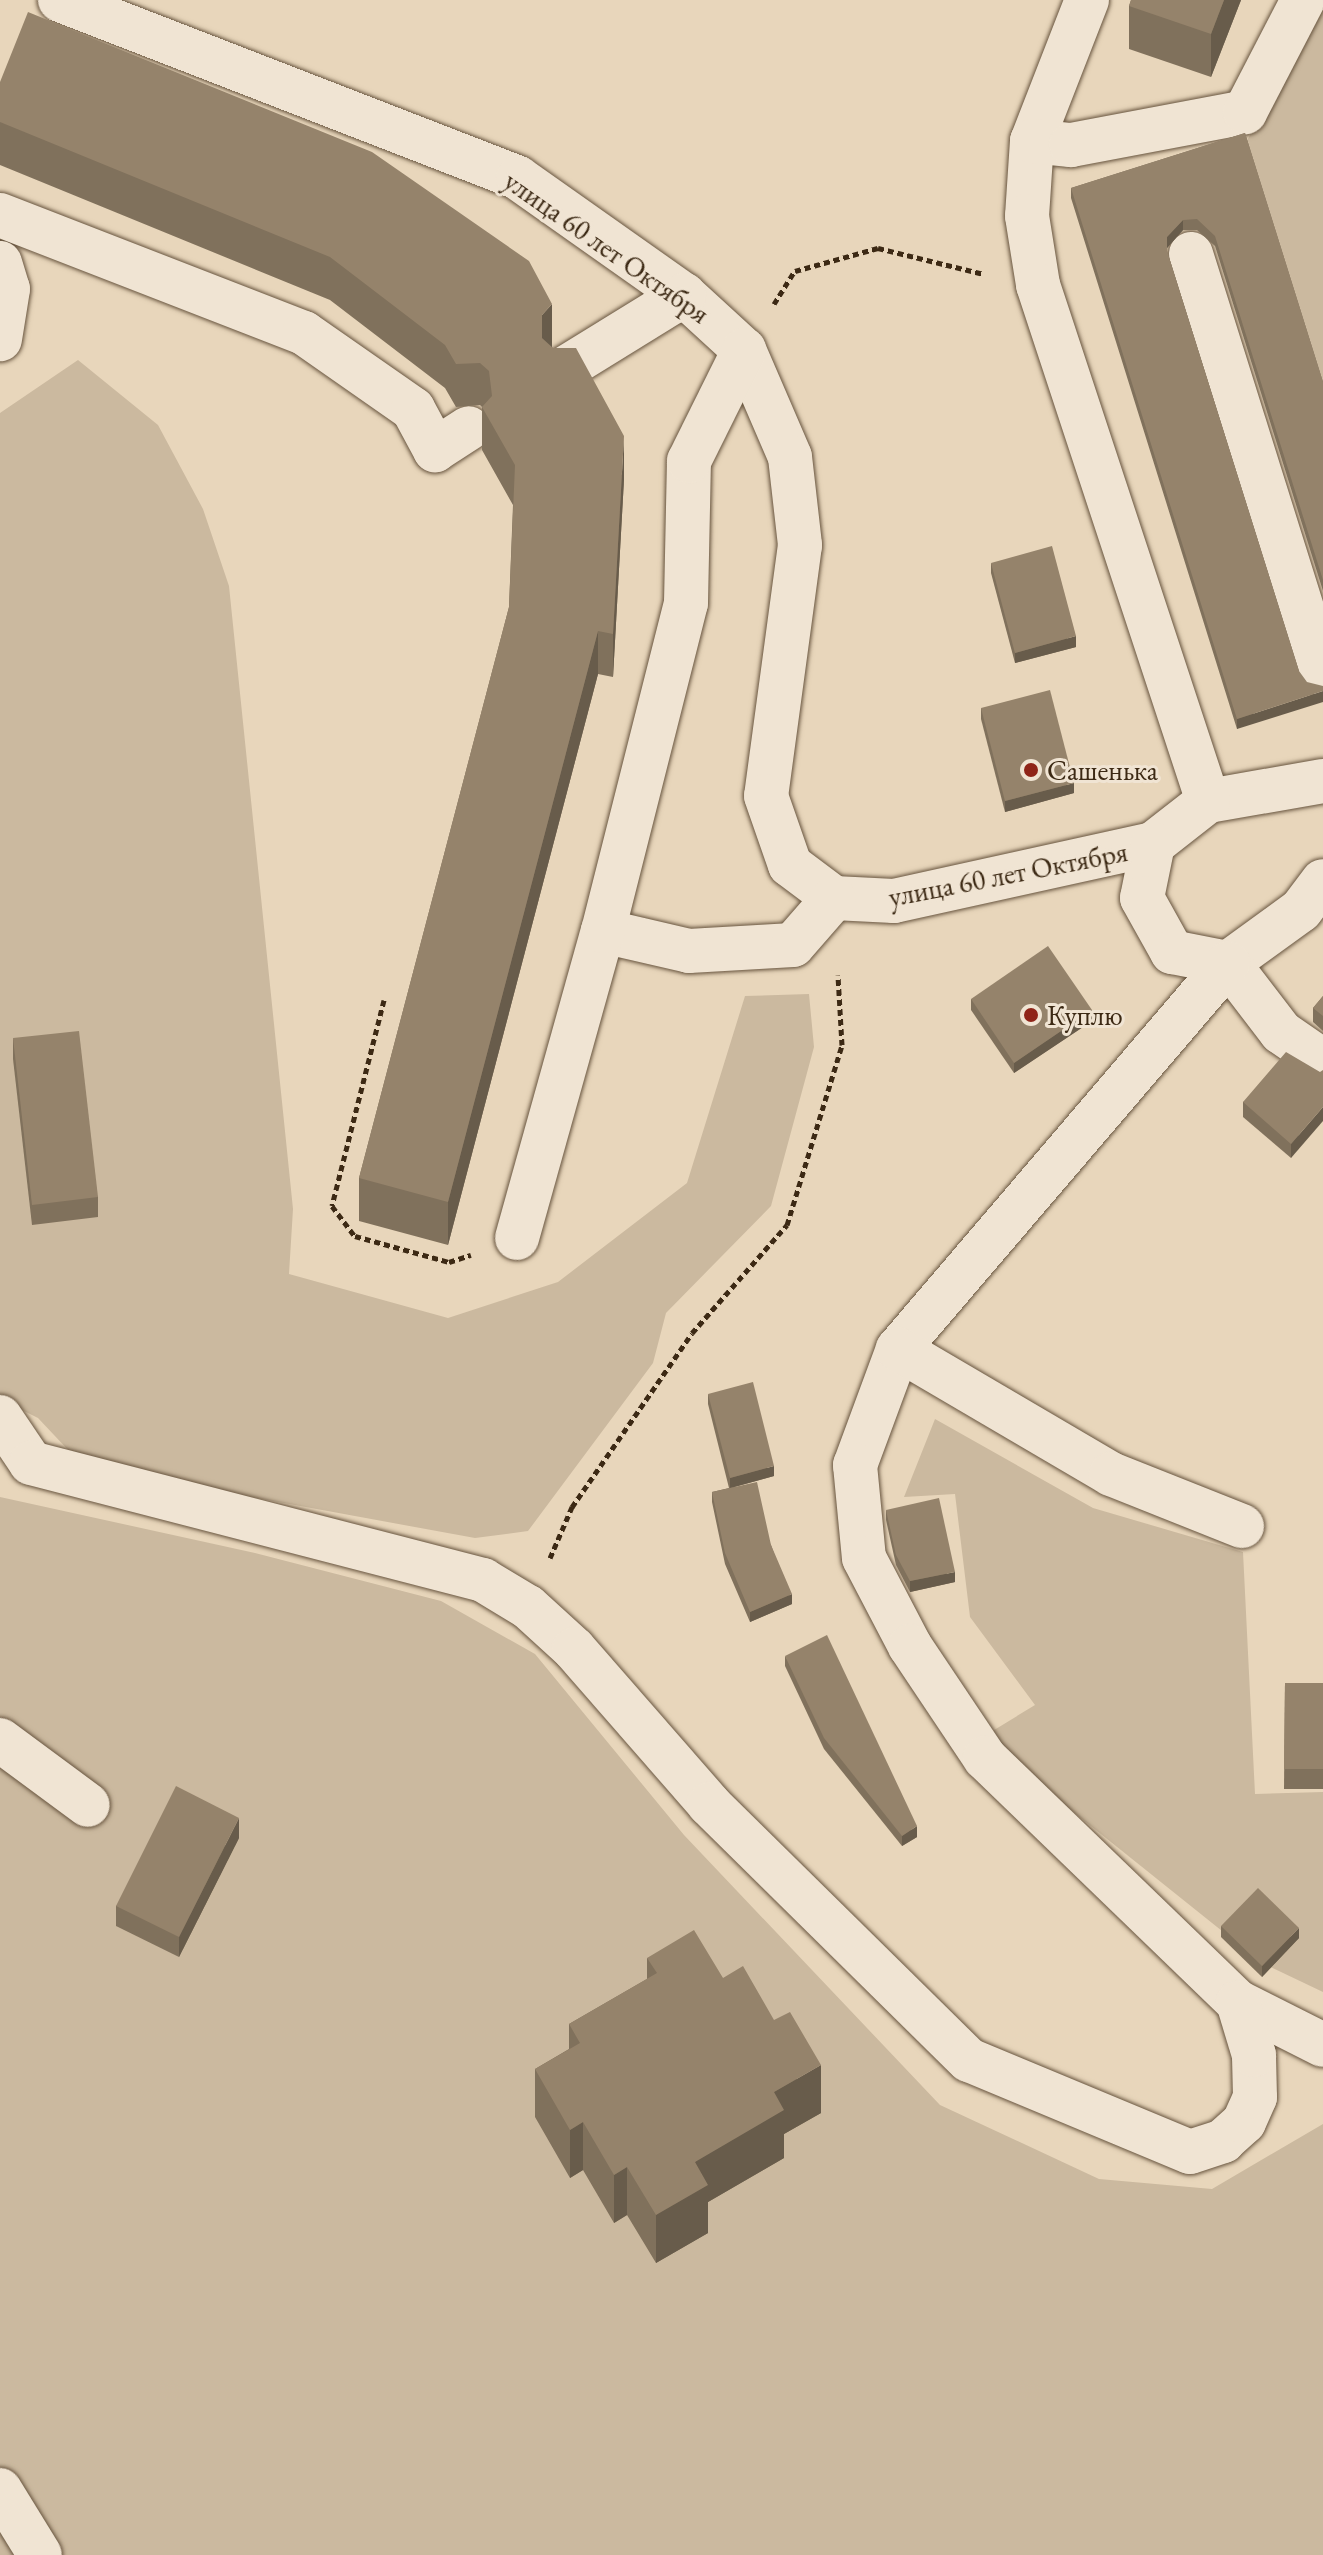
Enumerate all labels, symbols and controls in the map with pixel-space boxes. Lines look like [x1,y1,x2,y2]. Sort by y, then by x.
street label: улица 60 лет Октября [498,164,716,330]
place label: Сашенька [1047,753,1158,787]
marker: Сашенька [1022,761,1040,779]
street label: улица 60 лет Октября [886,834,1130,914]
place label: Куплю [1047,998,1123,1032]
marker: Куплю [1022,1006,1040,1024]

